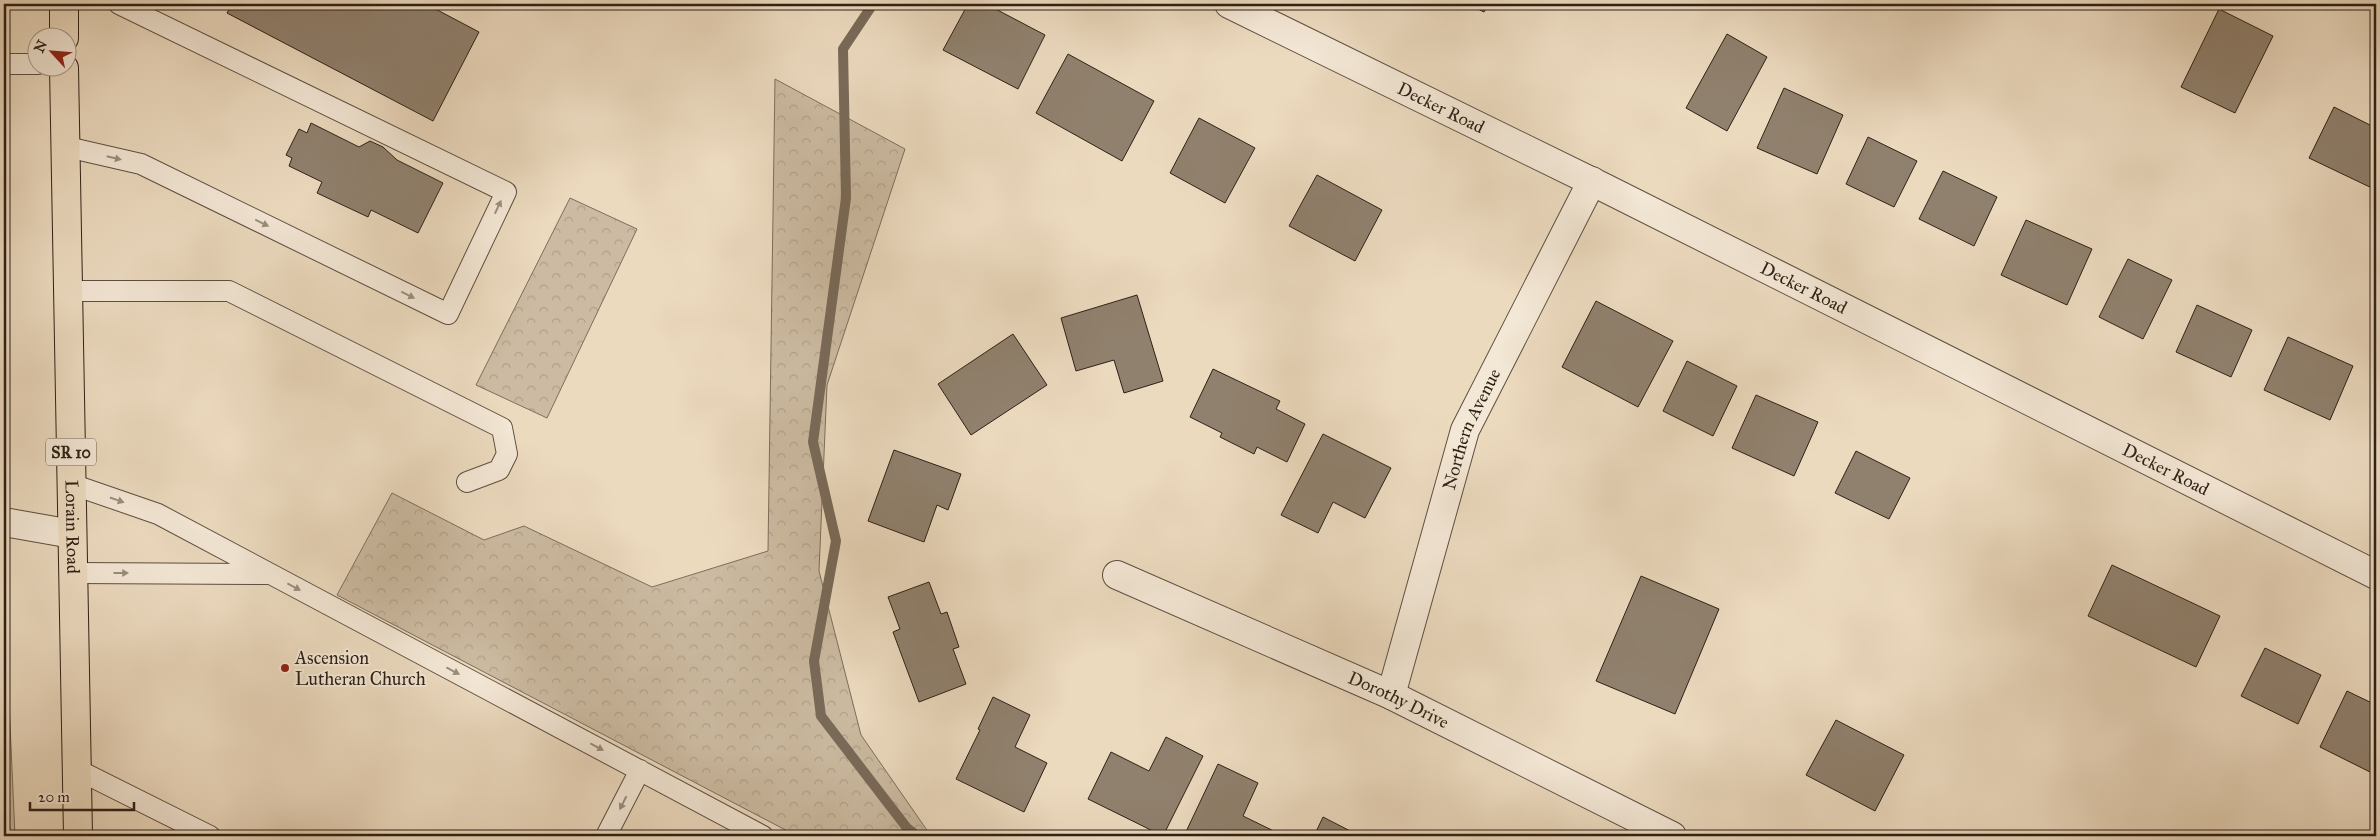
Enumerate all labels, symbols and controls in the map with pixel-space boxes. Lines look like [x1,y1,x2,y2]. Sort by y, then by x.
north arrow [28,28,78,78]
text: N [31,37,51,56]
street label: Decker Road [1394,77,1488,138]
one-way arrow [107,154,122,162]
one-way arrow [494,200,503,215]
one-way arrow [255,220,269,228]
street label: Decker Road [1757,257,1851,319]
one-way arrow [401,291,415,299]
street label: Northern Avenue [1438,365,1505,492]
road number: SR 10 [46,438,96,466]
street label: Decker Road [2119,439,2213,500]
street label: Lorain Road [61,480,84,574]
one-way arrow [110,496,125,504]
one-way arrow [114,569,130,577]
one-way arrow [287,583,301,591]
place label: Ascension Lutheran Church [294,647,426,690]
marker: Ascension Lutheran Church [279,662,291,674]
one-way arrow [446,667,460,675]
street label: Dorothy Drive [1345,667,1453,733]
one-way arrow [590,743,603,752]
scale bar [30,780,134,812]
text: 20 m [38,788,70,806]
one-way arrow [619,796,627,810]

